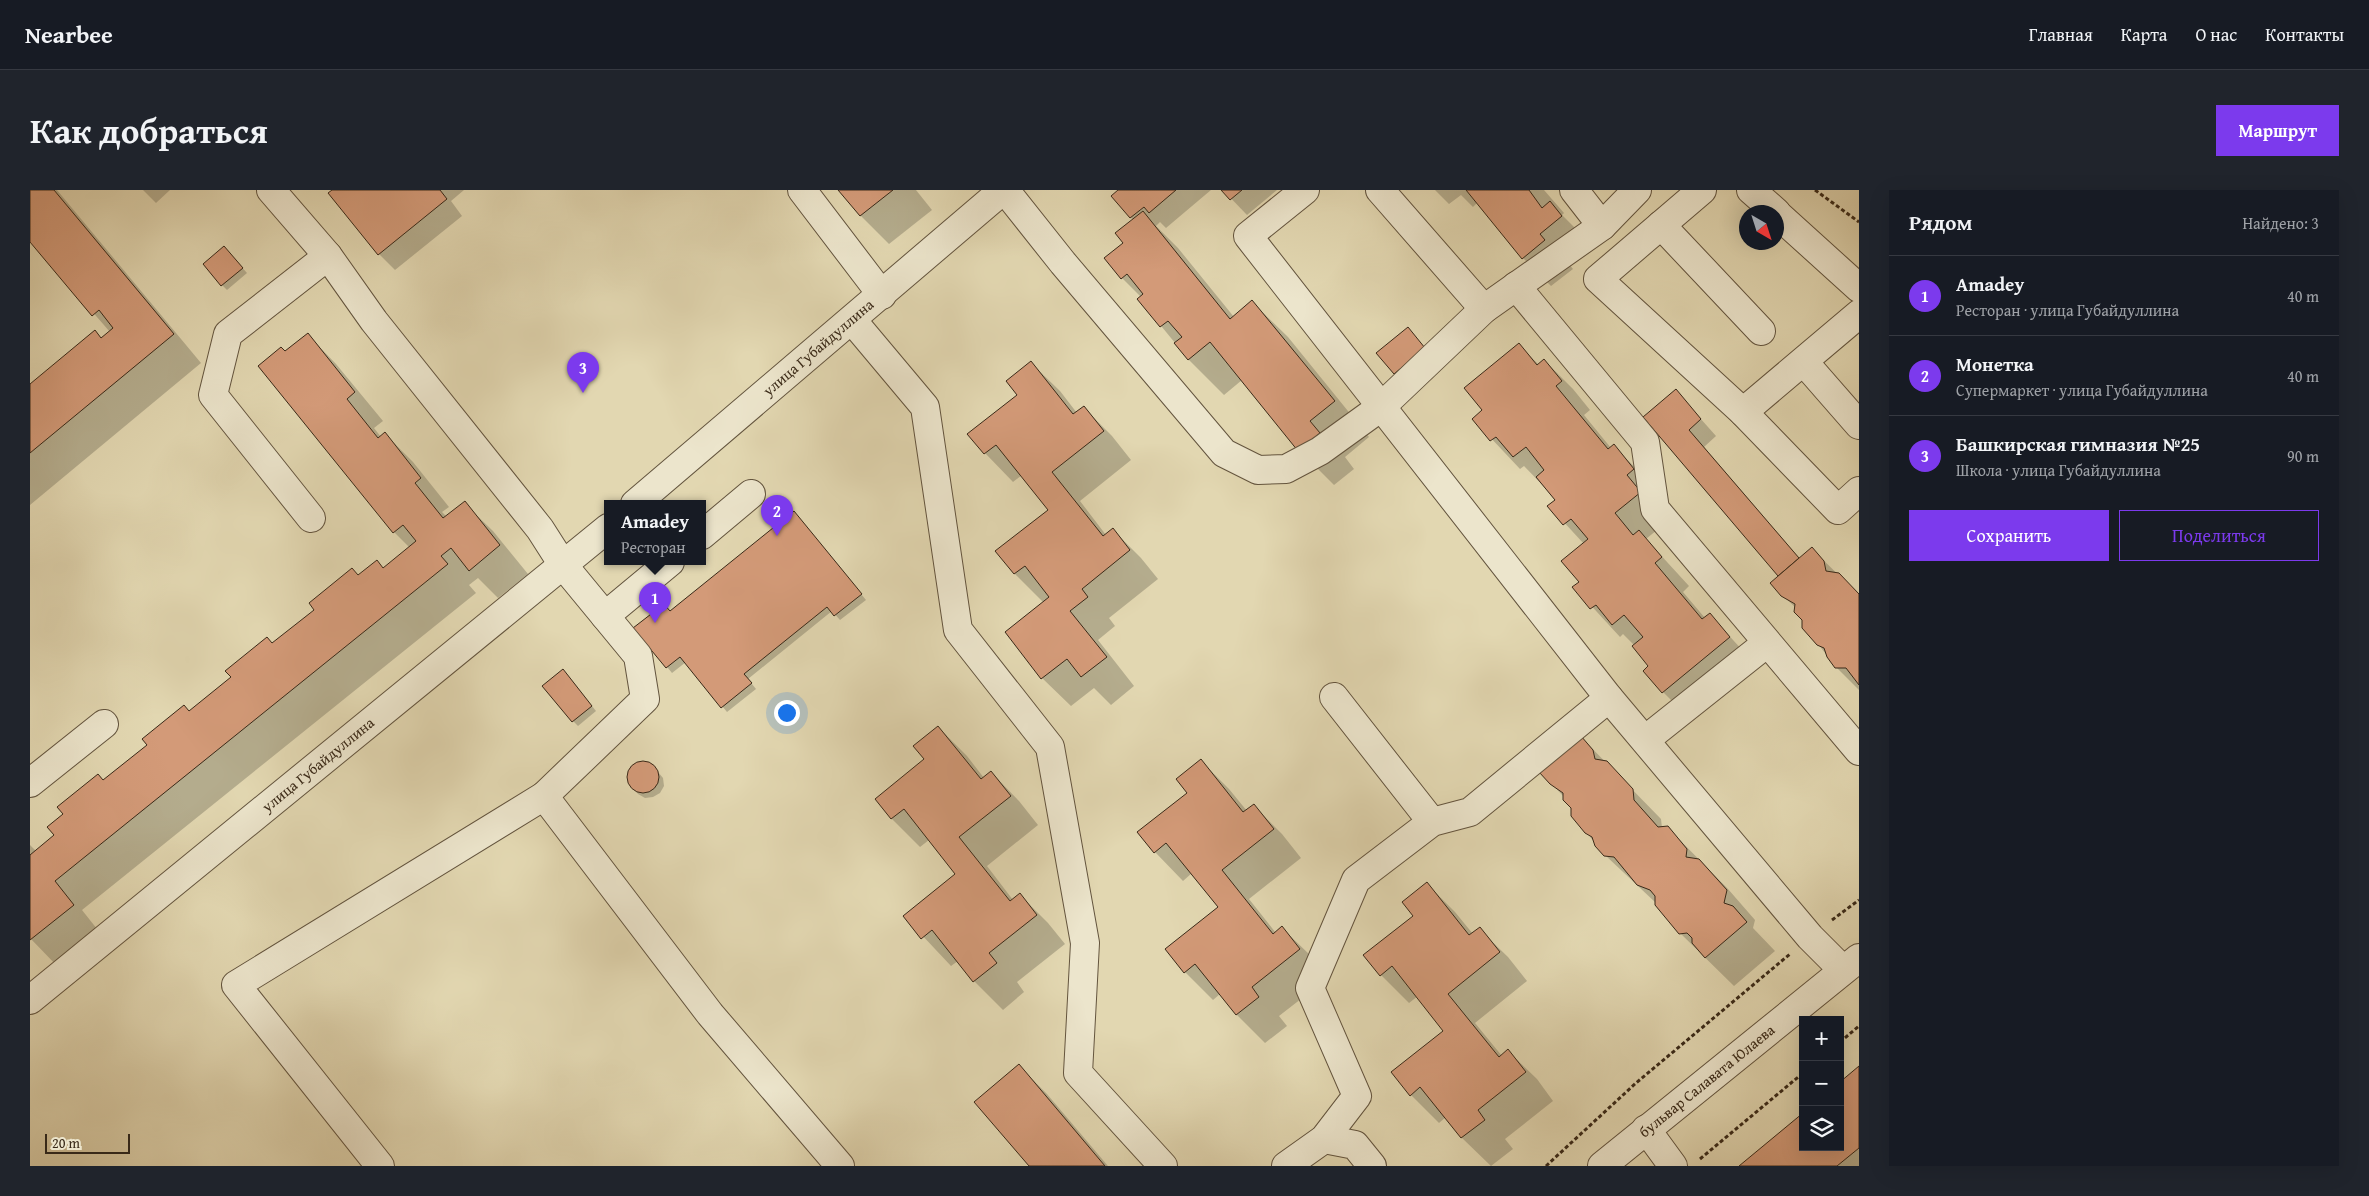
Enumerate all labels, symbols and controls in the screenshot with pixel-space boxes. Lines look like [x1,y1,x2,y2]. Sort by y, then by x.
text: Nearbee [25,17,113,52]
text: Главная [2029,21,2093,48]
text: Карта [2121,21,2167,48]
text: О нас [2195,21,2237,48]
text: Контакты [2265,21,2344,48]
text: Как добраться [30,105,268,156]
button: Маршрут [2216,105,2339,156]
north arrow [1739,205,1784,250]
text: Рядом [1909,207,1972,238]
text: Найдено: 3 [2242,211,2319,235]
text: Amadey [1956,270,2024,298]
text: 1 [1921,284,1929,308]
text: 40 m [2287,284,2319,308]
street label: улица Губайдуллина [757,293,879,401]
text: Ресторан · улица Губайдуллина [1956,298,2179,322]
text: Монетка [1956,350,2034,378]
pin: 3 [567,352,599,393]
text: 2 [1921,364,1929,388]
text: 40 m [2287,364,2319,388]
text: Супермаркет · улица Губайдуллина [1956,378,2208,402]
text: Башкирская гимназия №25 [1956,430,2200,458]
text: 3 [1921,444,1929,468]
text: 90 m [2287,444,2319,468]
text: Школа · улица Губайдуллина [1956,458,2161,482]
pin: 2 [761,495,793,536]
popup [604,500,706,565]
text: Amadey [621,507,689,535]
button: Сохранить [1909,510,2109,561]
button: Поделиться [2119,510,2319,561]
text: Ресторан [621,535,686,559]
pin: 1 [639,582,671,623]
your location [774,700,800,726]
street label: улица Губайдуллина [256,711,379,817]
map controls [1799,1016,1844,1151]
button: + [1799,1016,1844,1061]
street label: бульвар Салавата Юлаева [1634,1019,1780,1142]
button: − [1799,1061,1844,1106]
button: layers [1799,1106,1844,1151]
scale bar [45,1131,130,1154]
text: 20 m [52,1133,80,1153]

